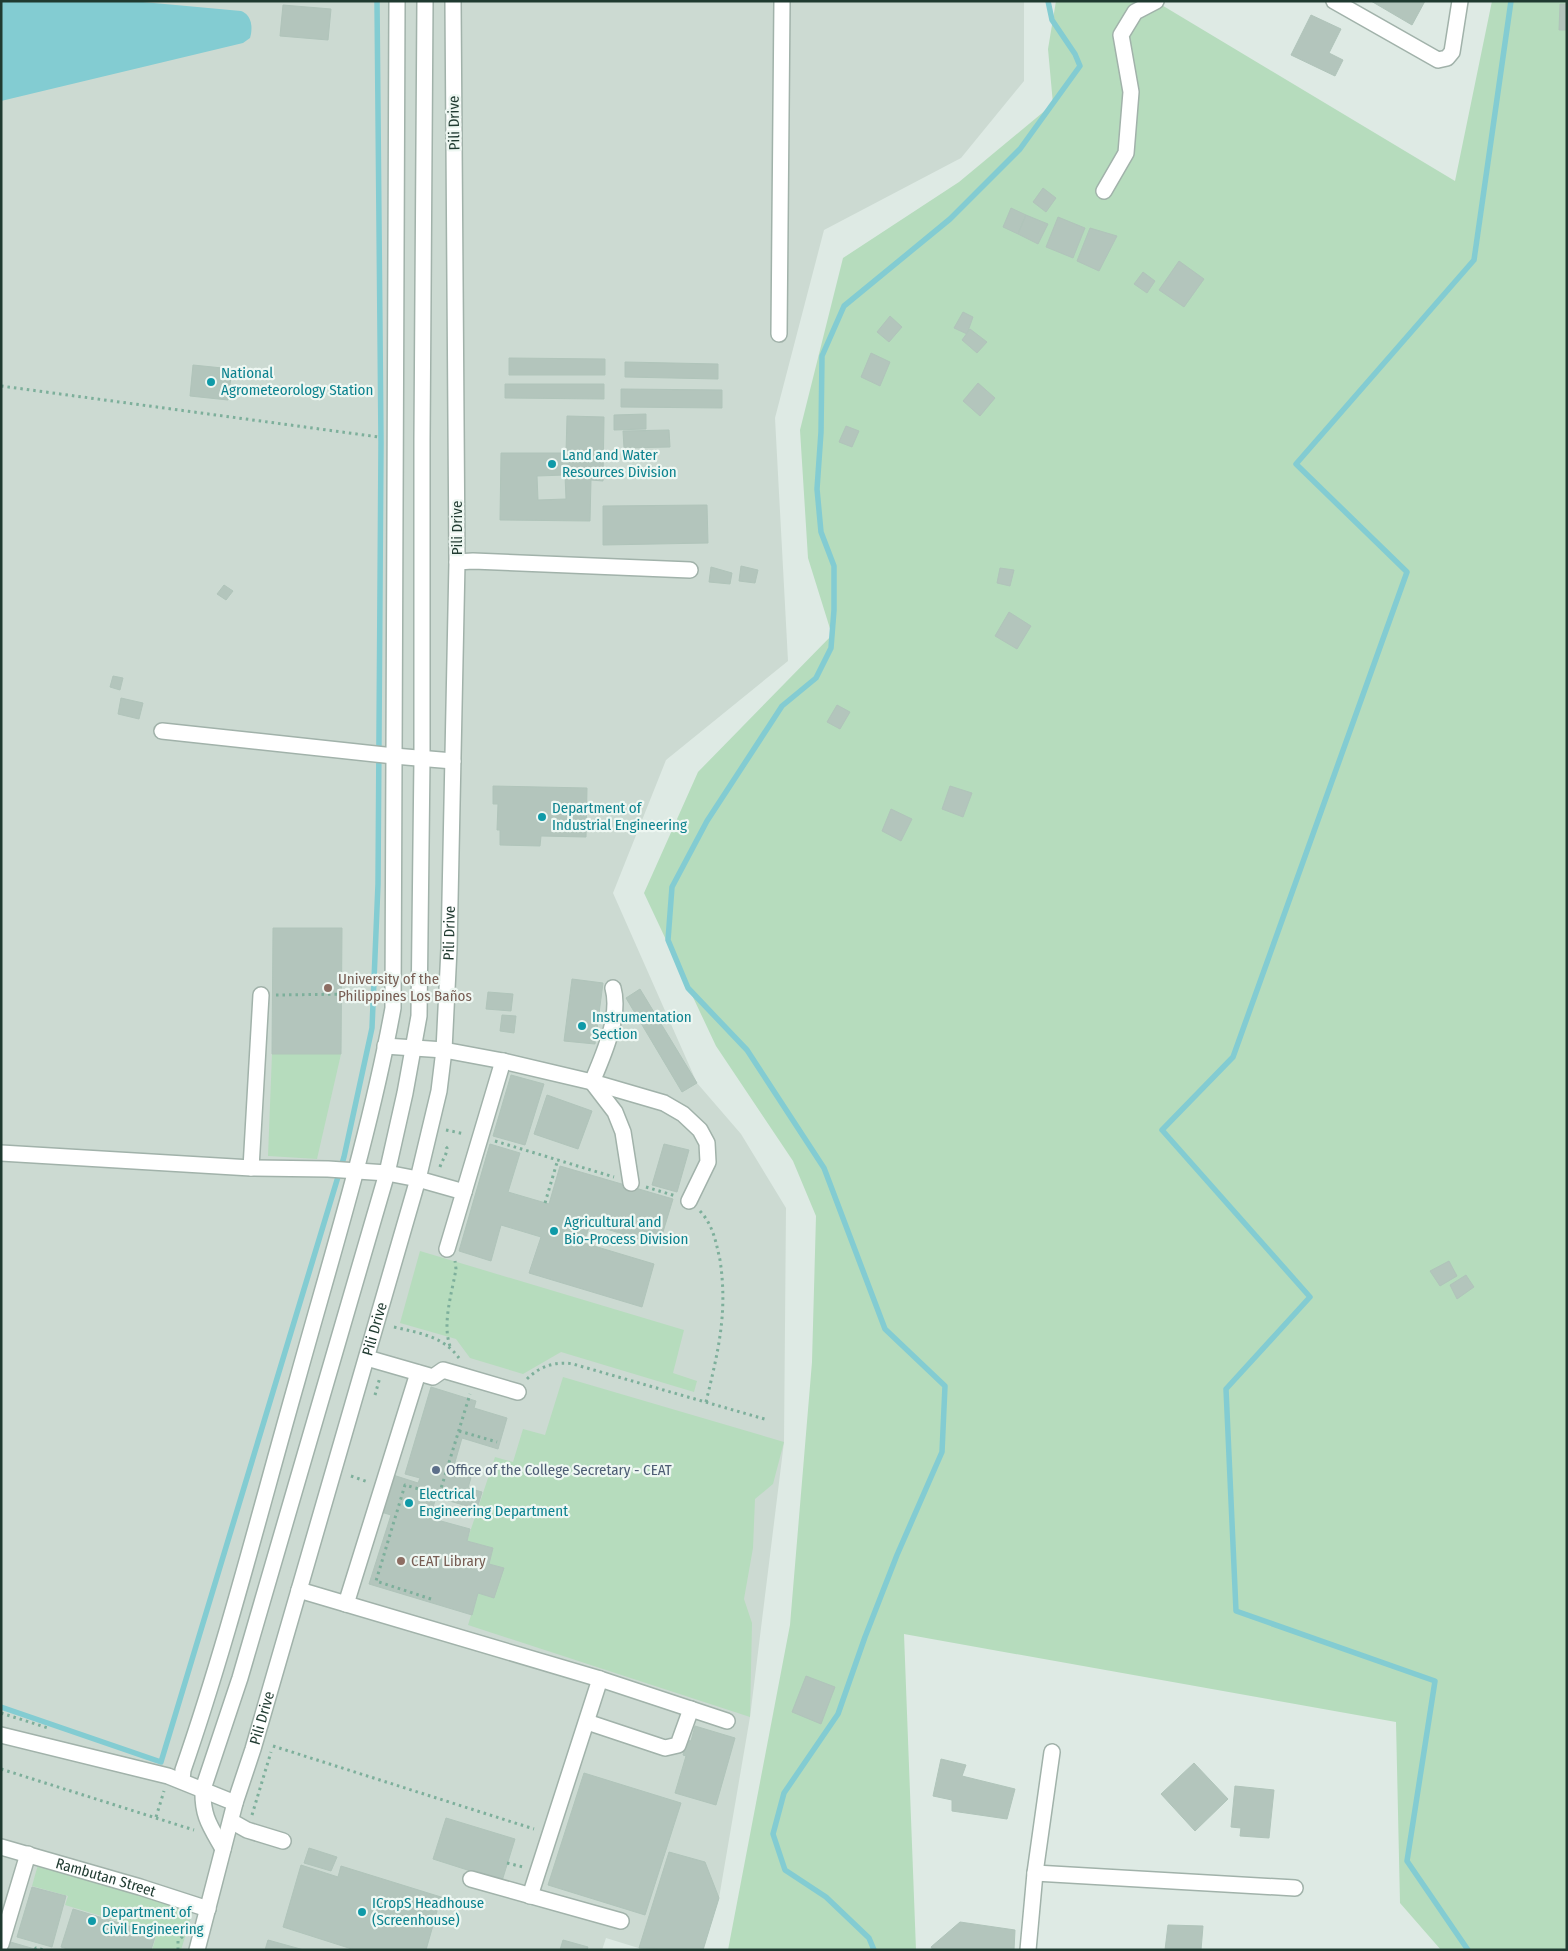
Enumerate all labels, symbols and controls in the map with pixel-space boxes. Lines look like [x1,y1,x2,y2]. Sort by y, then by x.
street label: Pili Drive [445,96,463,150]
place label: National Agrometeorology Station [221,364,373,399]
marker: National Agrometeorology Station [205,376,217,388]
place label: Land and Water Resources Division [562,446,677,481]
marker: Land and Water Resources Division [546,458,558,470]
street label: Pili Drive [448,501,466,555]
place label: Department of Industrial Engineering [552,799,687,834]
marker: Department of Industrial Engineering [536,811,548,823]
street label: Pili Drive [439,906,459,961]
place label: University of the Philippines Los Baños [338,970,472,1005]
marker: University of the Philippines Los Baños [322,982,334,994]
place label: Instrumentation Section [592,1008,692,1043]
marker: Instrumentation Section [576,1020,588,1032]
place label: Agricultural and Bio-Process Division [564,1213,688,1248]
marker: Agricultural and Bio-Process Division [548,1225,560,1237]
street label: Pili Drive [358,1300,391,1358]
place label: Office of the College Secretary - CEAT [446,1461,672,1479]
marker: Office of the College Secretary - CEAT [430,1464,442,1476]
place label: Electrical Engineering Department [419,1485,568,1520]
marker: Electrical Engineering Department [403,1497,415,1509]
place label: CEAT Library [411,1552,486,1570]
marker: CEAT Library [395,1555,407,1567]
street label: Pili Drive [246,1689,278,1747]
street label: Rambutan Street [54,1854,158,1901]
place label: ICropS Headhouse (Screenhouse) [372,1894,484,1929]
place label: Department of Civil Engineering [102,1903,204,1938]
marker: ICropS Headhouse (Screenhouse) [356,1906,368,1918]
marker: Department of Civil Engineering [86,1915,98,1927]

